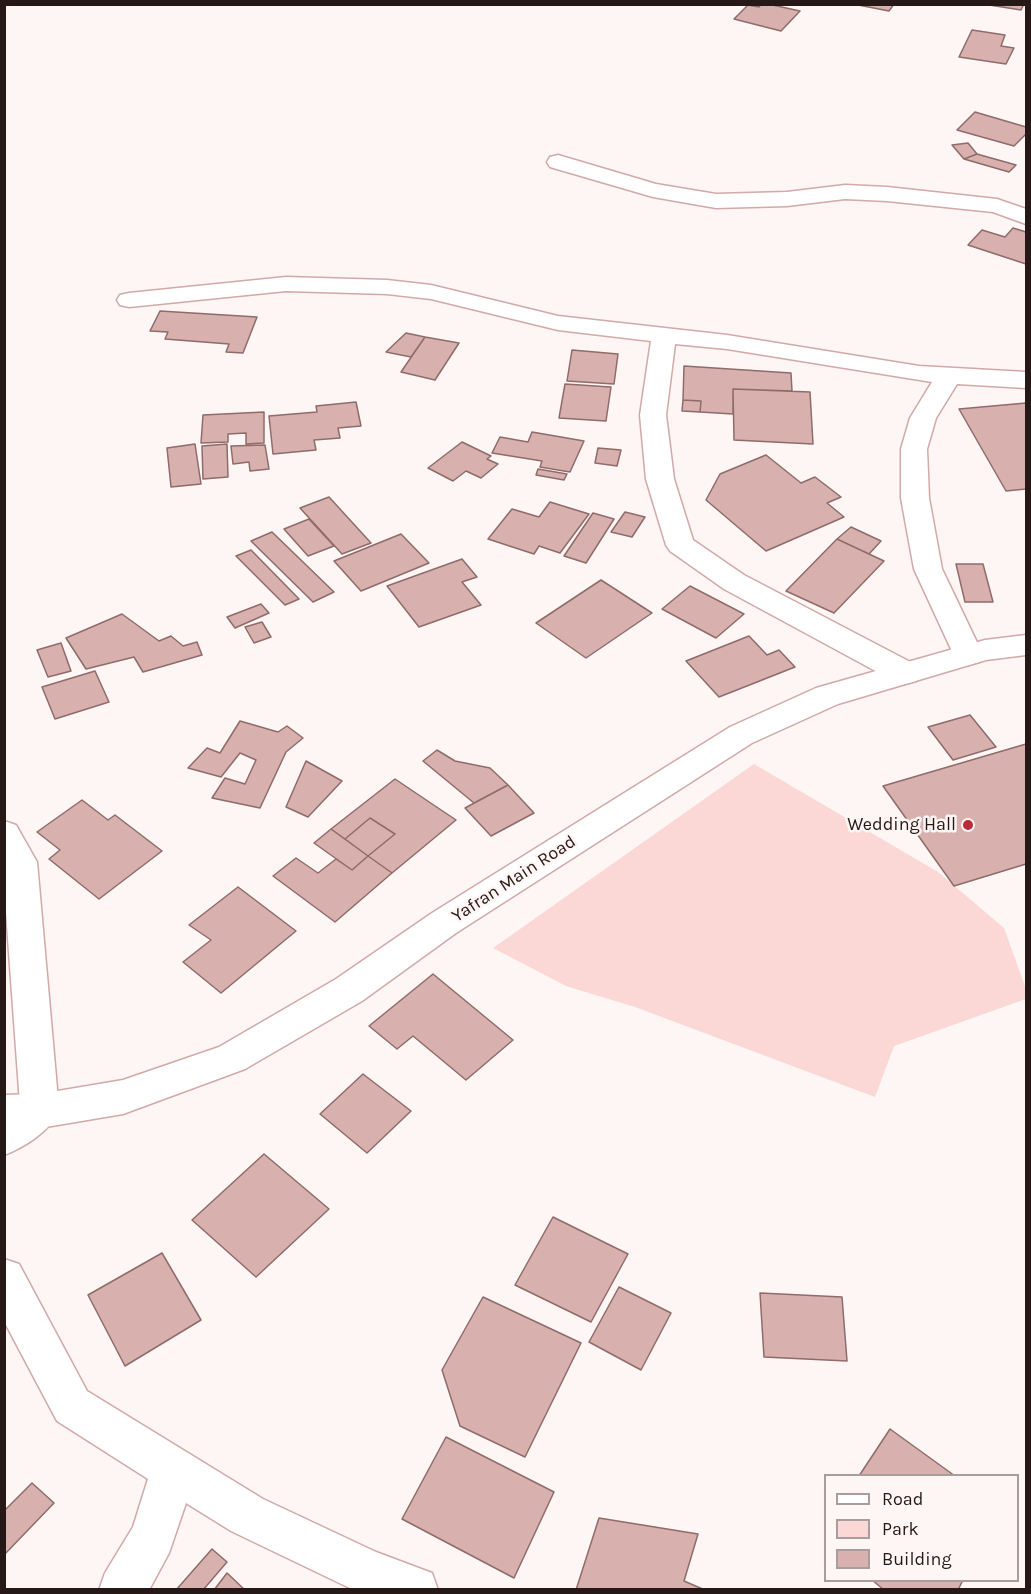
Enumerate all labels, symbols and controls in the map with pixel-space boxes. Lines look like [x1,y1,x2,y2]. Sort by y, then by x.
place label: Wedding Hall [847,814,956,836]
marker: Wedding Hall [961,818,975,832]
street label: Yafran Main Road [448,831,580,927]
legend [824,1474,1019,1582]
text: Road [882,1488,923,1510]
text: Park [882,1518,919,1540]
text: Building [882,1548,952,1570]

